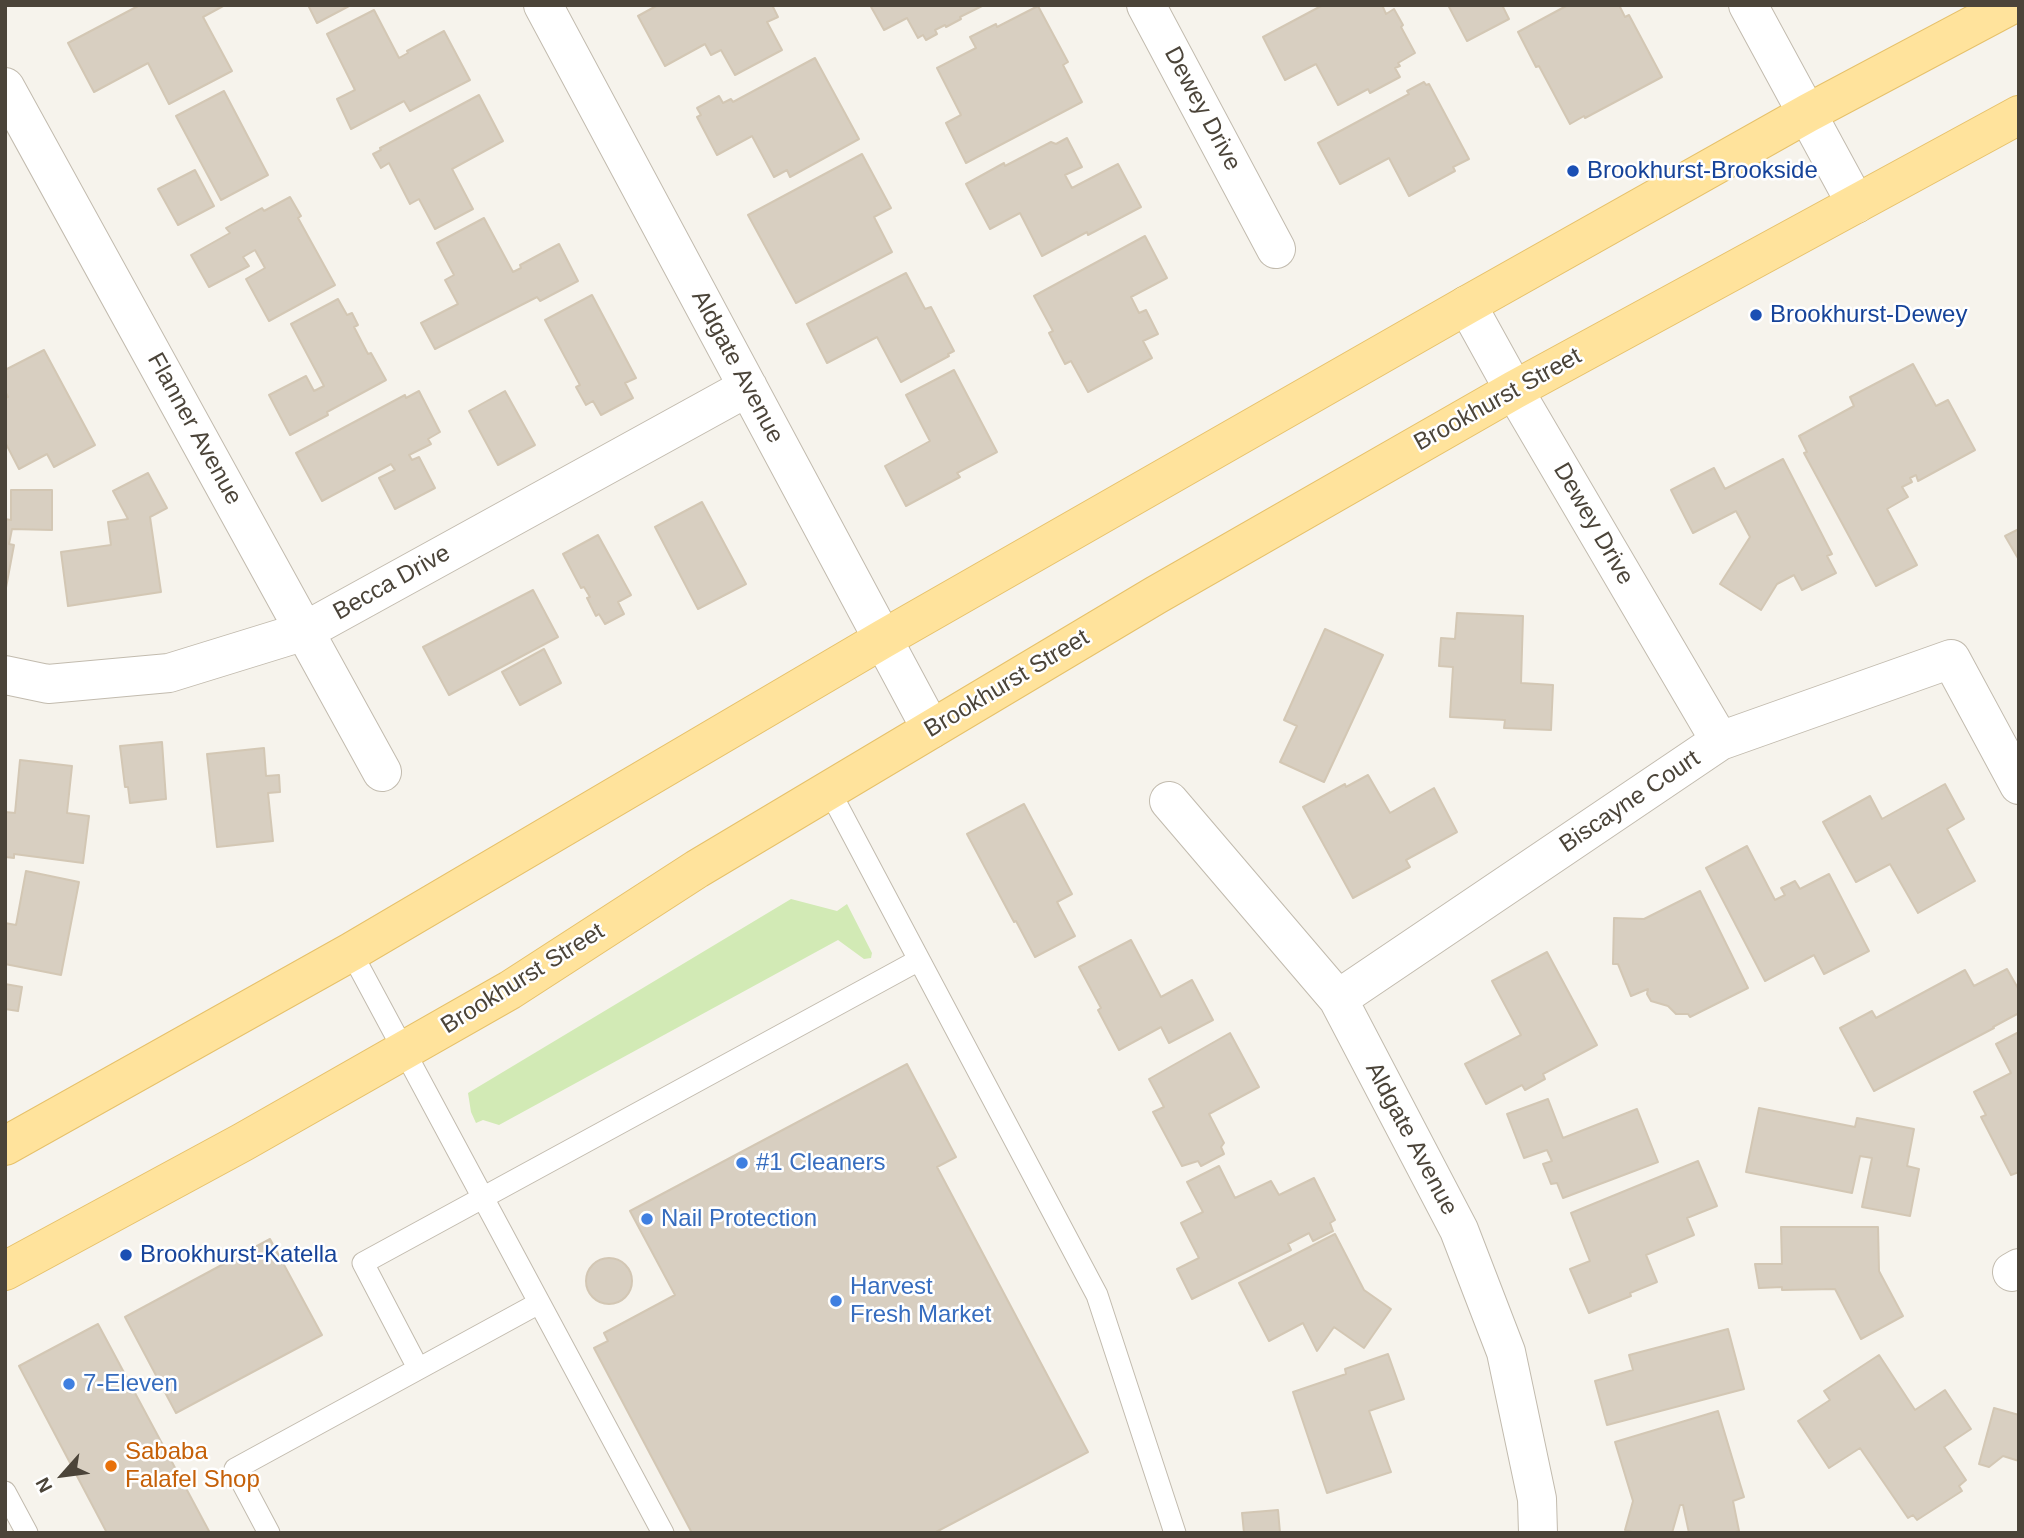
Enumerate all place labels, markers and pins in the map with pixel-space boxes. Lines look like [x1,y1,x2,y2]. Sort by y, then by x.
place label: Brookhurst-Brookside [1587,157,1818,185]
marker: Brookhurst-Brookside [1565,163,1581,179]
place label: Brookhurst-Dewey [1770,301,1967,329]
marker: Brookhurst-Dewey [1748,307,1764,323]
place label: #1 Cleaners [756,1149,885,1177]
marker: #1 Cleaners [734,1155,750,1171]
place label: Nail Protection [661,1205,817,1233]
marker: Nail Protection [639,1211,655,1227]
place label: Brookhurst-Katella [140,1241,337,1269]
marker: Brookhurst-Katella [118,1247,134,1263]
place label: Harvest Fresh Market [850,1273,991,1329]
marker: Harvest Fresh Market [828,1293,844,1309]
place label: 7-Eleven [83,1370,178,1398]
marker: 7-Eleven [61,1376,77,1392]
place label: Sababa Falafel Shop [125,1438,260,1494]
marker: Sababa Falafel Shop [103,1458,119,1474]

